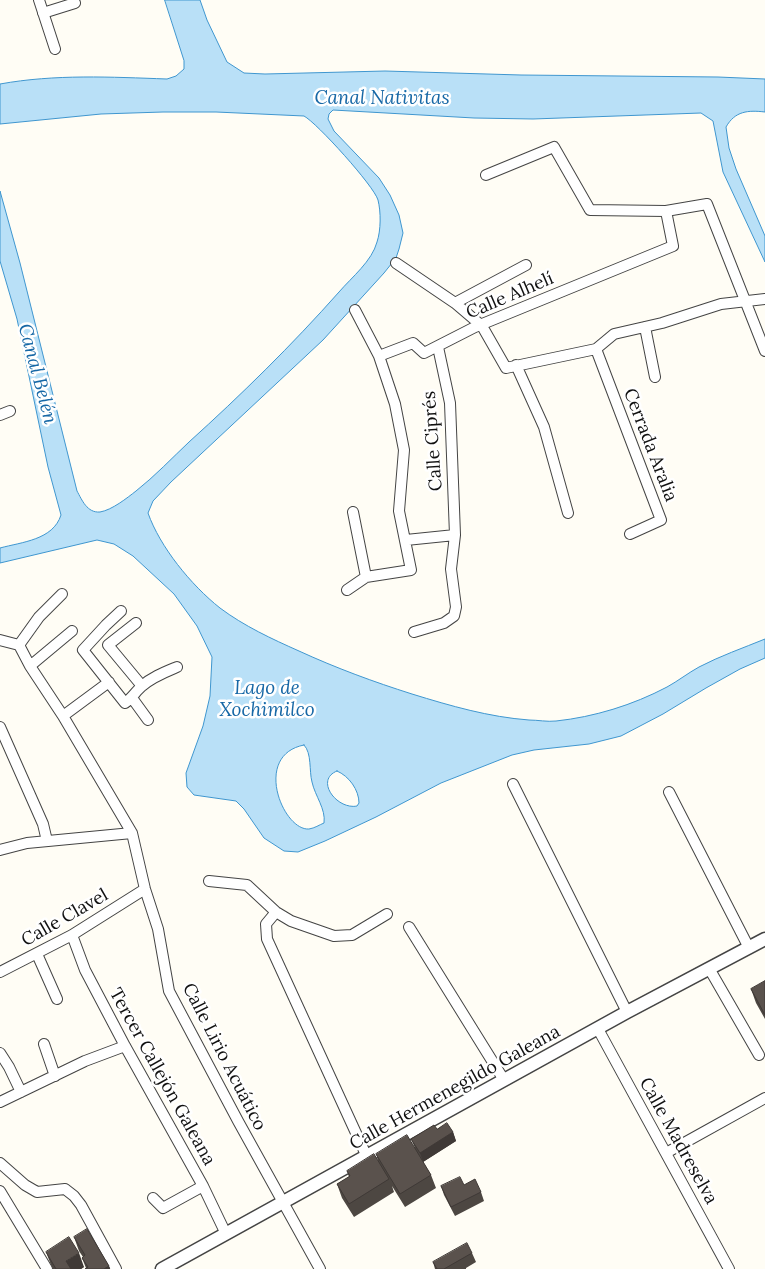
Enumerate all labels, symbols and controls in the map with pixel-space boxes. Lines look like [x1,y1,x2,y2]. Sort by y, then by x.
water label: Canal Nativitas [314,88,450,110]
street label: Calle Alhelí [463,268,557,324]
water label: Canal Belén [13,321,61,427]
street label: Cerrada Aralia [619,385,681,505]
street label: Calle Ciprés [419,390,447,492]
water label: Lago de Xochimilco [219,678,315,722]
street label: Calle Clavel [18,885,112,951]
street label: Calle Lirio Acuático [177,980,271,1134]
street label: Tercer Callejón Galeana [104,985,220,1169]
street label: Calle Hermenegildo Galeana [346,1021,564,1155]
street label: Calle Madreselva [634,1074,722,1208]

